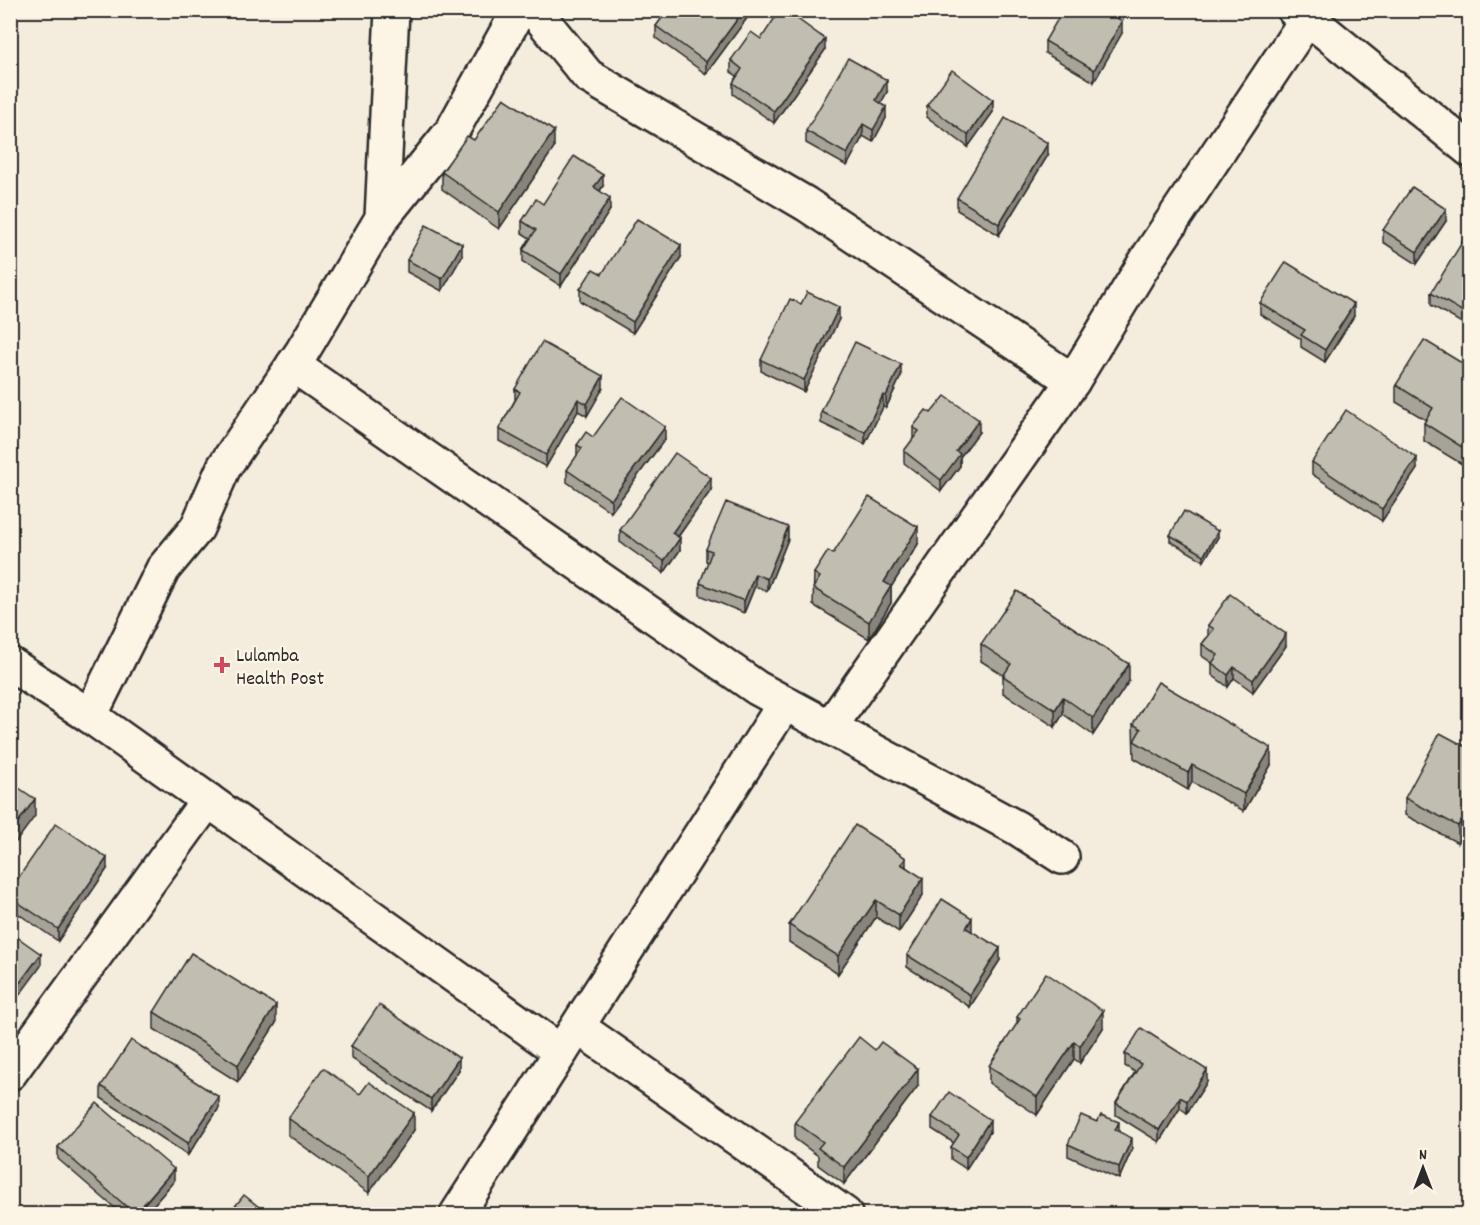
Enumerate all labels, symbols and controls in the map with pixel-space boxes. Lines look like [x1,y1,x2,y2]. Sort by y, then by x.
place label: Lulamba Health Post [236,643,324,694]
marker: Lulamba Health Post [213,656,231,674]
north arrow [1393,1138,1453,1198]
text: N [1419,1144,1427,1167]

